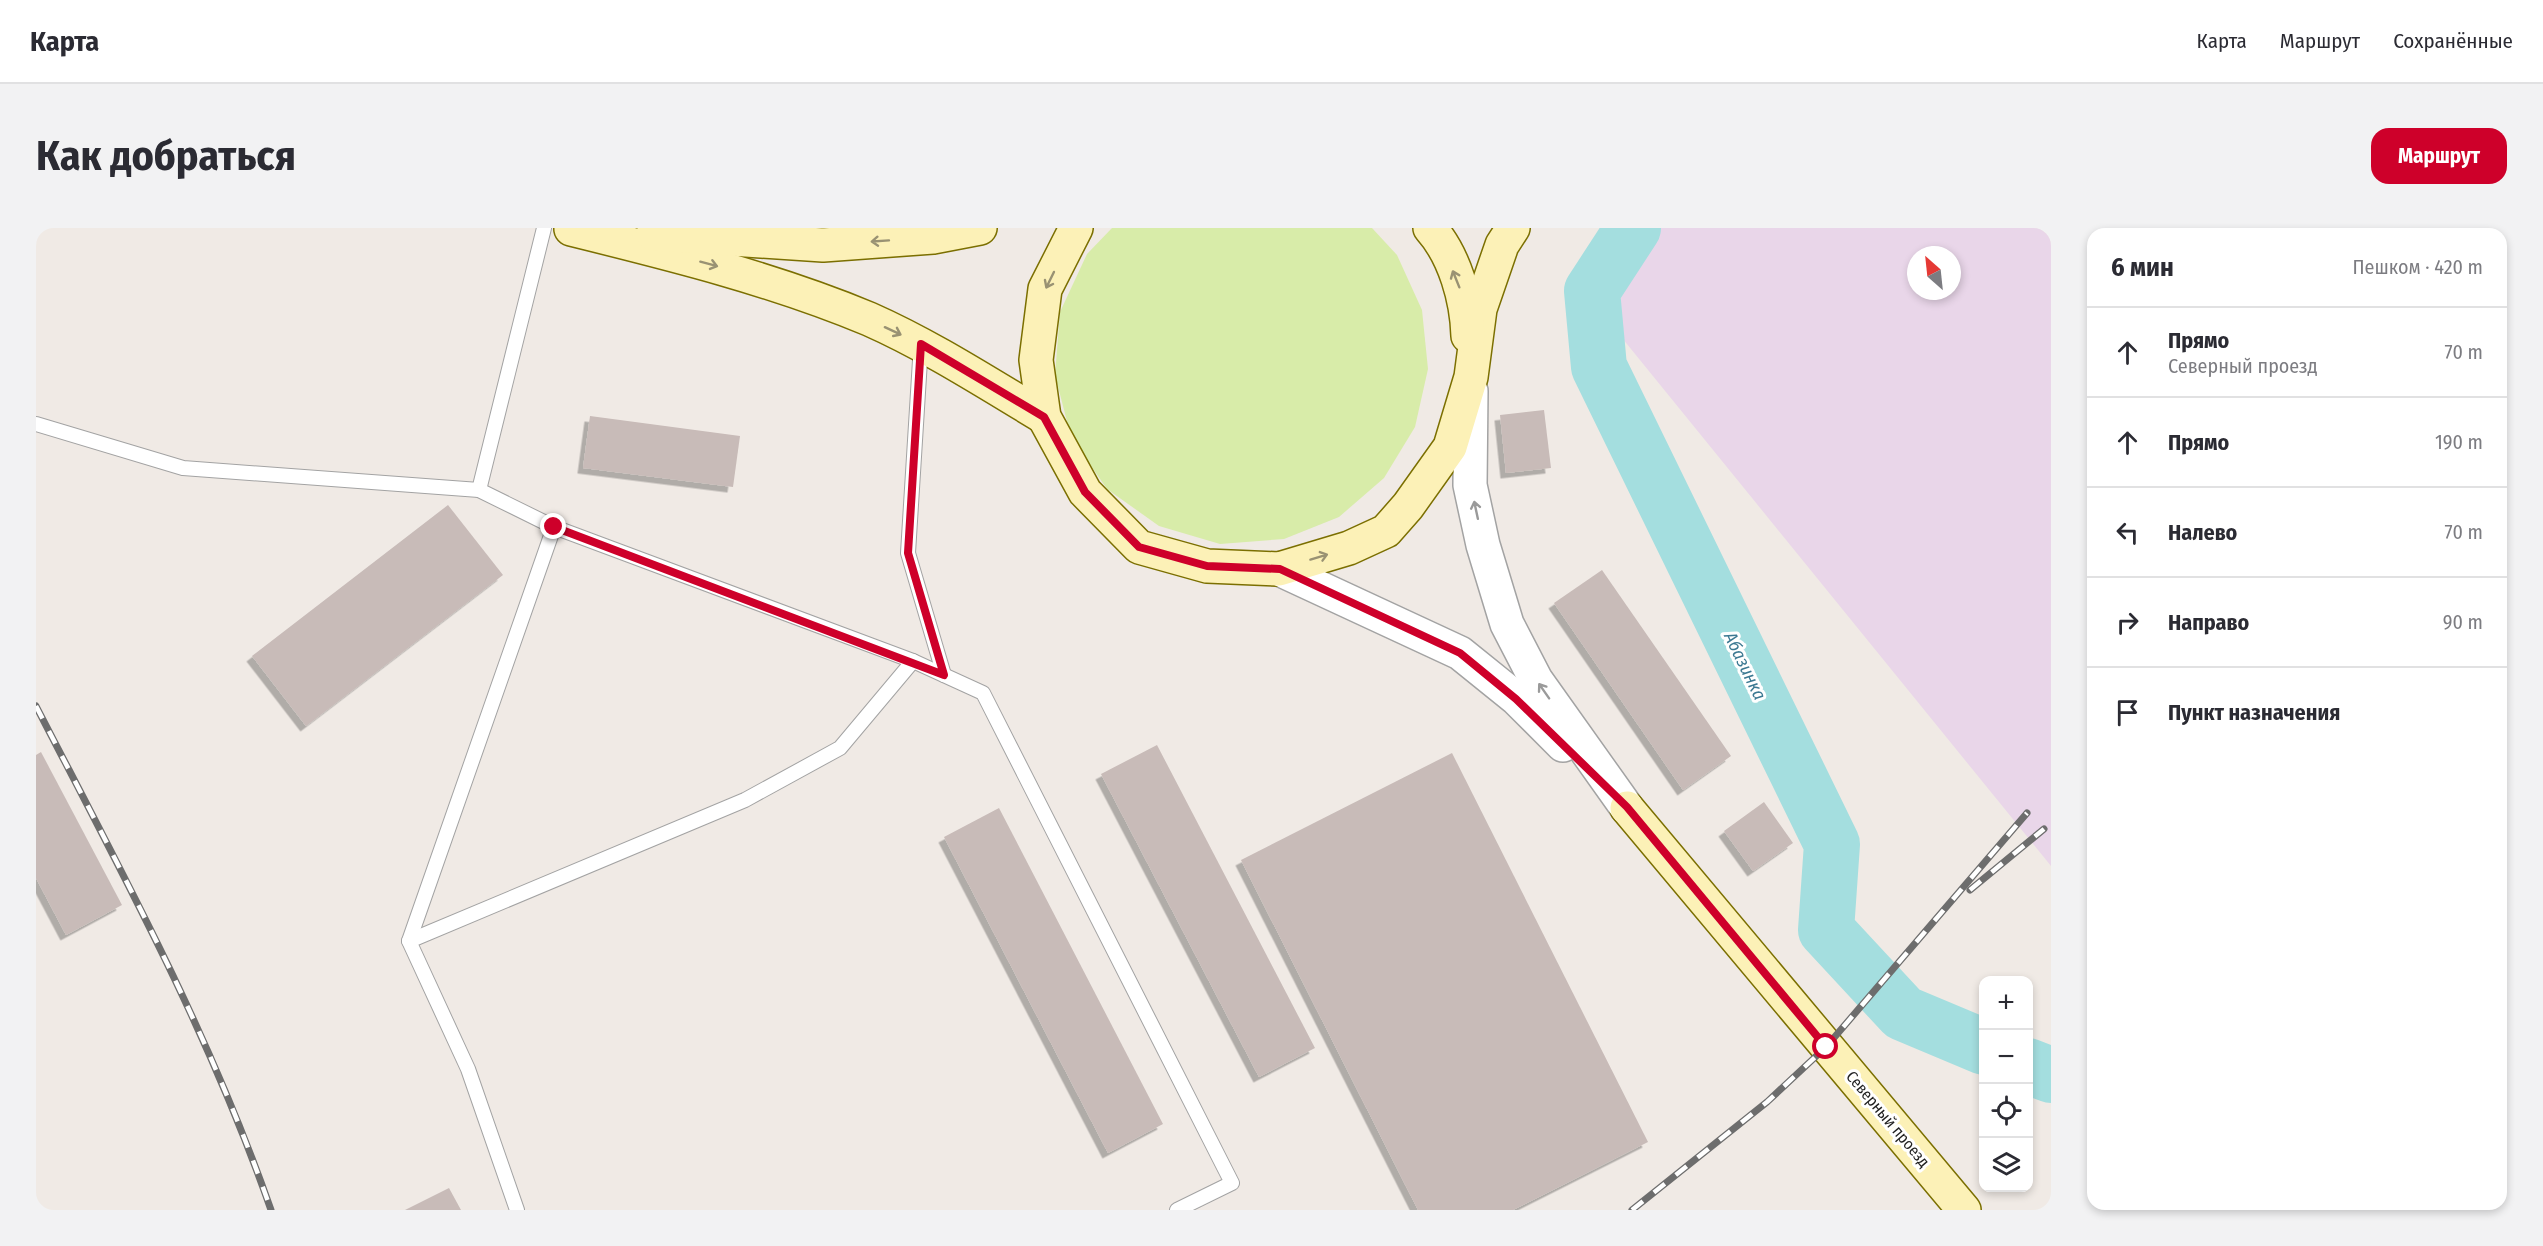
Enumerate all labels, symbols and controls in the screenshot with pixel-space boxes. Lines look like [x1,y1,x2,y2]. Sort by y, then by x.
text: Карта [30,25,99,58]
text: Карта [2197,28,2247,54]
text: Маршрут [2280,28,2360,54]
text: Сохранённые [2393,28,2513,54]
button: Маршрут [2371,128,2507,184]
text: Как добраться [36,131,296,181]
one-way arrow [871,235,891,246]
north arrow [1907,246,1961,300]
text: 6 мин [2111,252,2174,283]
text: Пешком · 420 m [2353,255,2483,279]
one-way arrow [700,259,719,270]
one-way arrow [1450,270,1461,289]
one-way arrow [1043,271,1055,289]
one-way arrow [883,325,901,337]
text: Прямо [2168,327,2229,354]
icon: ahead [2111,336,2144,369]
text: 70 m [2445,340,2483,364]
text: Северный проезд [2168,354,2317,378]
icon: ahead [2111,426,2144,459]
text: Прямо [2168,429,2229,456]
text: 190 m [2435,430,2483,454]
one-way arrow [1470,501,1481,521]
route end [540,513,566,539]
icon: left [2111,516,2144,549]
text: Налево [2168,519,2237,546]
text: 70 m [2445,520,2483,544]
one-way arrow [1309,551,1328,562]
icon: right [2111,606,2144,639]
text: Направо [2168,609,2249,636]
text: 90 m [2443,610,2483,634]
water label: Абазинка [1719,628,1771,704]
one-way arrow [1538,684,1550,700]
icon: arrive [2111,696,2144,729]
text: Пункт назначения [2168,699,2340,726]
map controls [1979,976,2033,1192]
button: + [1979,976,2033,1030]
button: − [1979,1030,2033,1084]
route start [1812,1033,1838,1059]
street label: Северный проезд [1842,1067,1934,1171]
button: locate [1979,1084,2033,1138]
button: layers [1979,1138,2033,1192]

